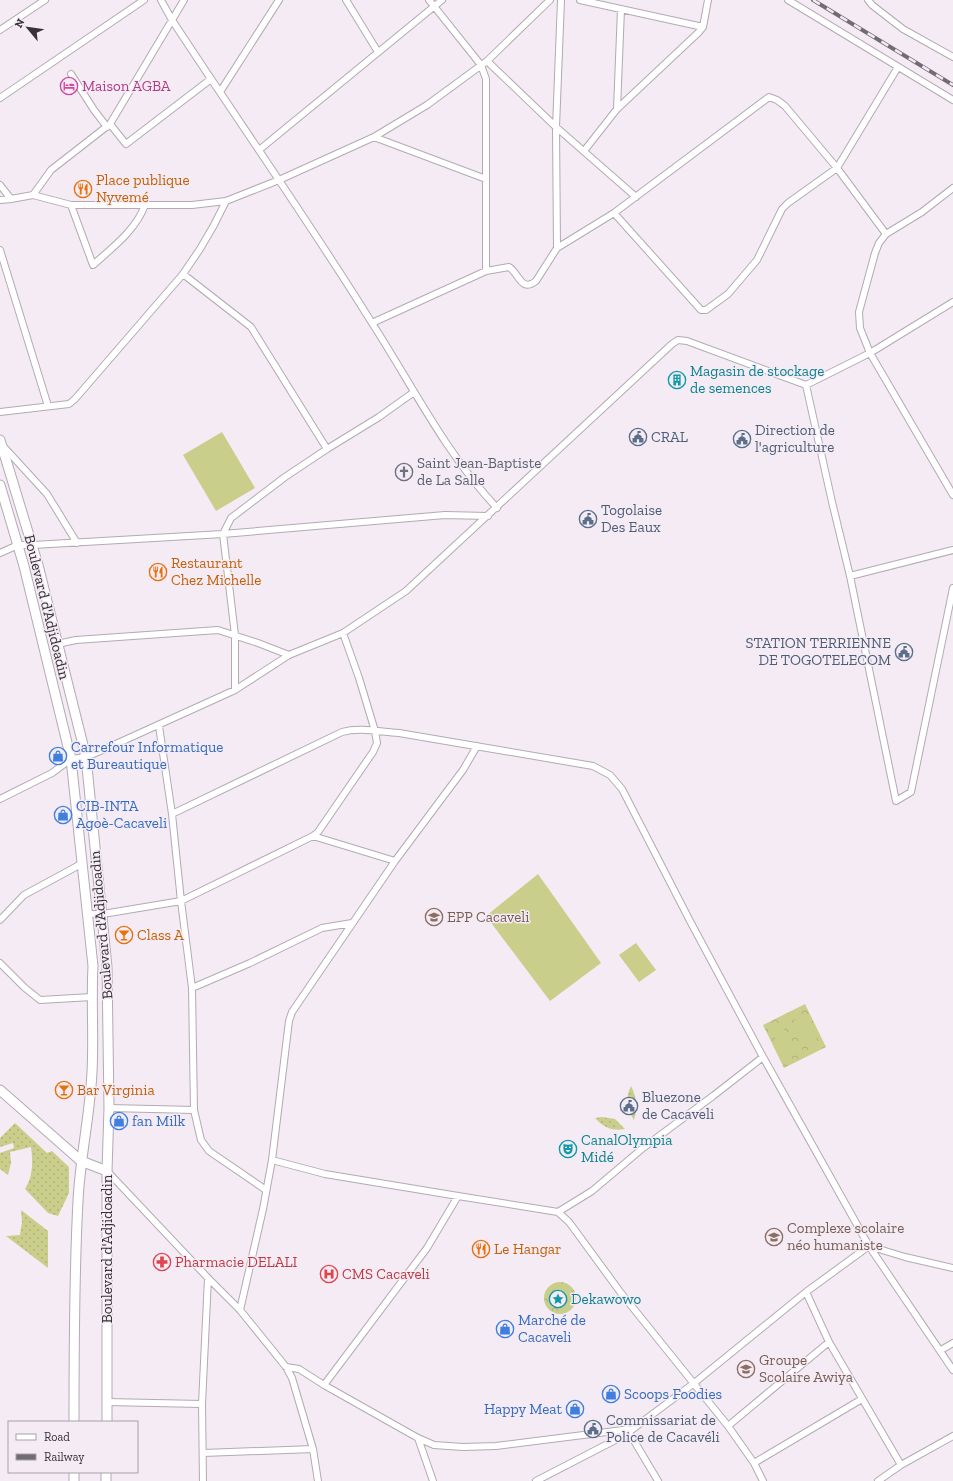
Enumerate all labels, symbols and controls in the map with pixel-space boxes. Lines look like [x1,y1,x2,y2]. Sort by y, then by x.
north arrow [8,8,48,48]
text: N [12,16,28,30]
hotel icon: Maison AGBA [59,76,79,96]
place label: Maison AGBA [82,77,171,95]
place label: Place publique Nyvemé [96,171,190,206]
restaurant icon: Place publique Nyvemé [73,179,93,199]
place label: Magasin de stockage de semences [690,362,824,397]
building icon: Magasin de stockage de semences [667,370,687,390]
place label: Direction de l'agriculture [755,421,835,456]
public building icon: CRAL [628,427,648,447]
place label: CRAL [651,428,688,446]
public building icon: Direction de l'agriculture [732,429,752,449]
place label: Saint Jean-Baptiste de La Salle [417,454,541,489]
church icon: Saint Jean-Baptiste de La Salle [394,462,414,482]
place label: Togolaise Des Eaux [601,501,662,536]
public building icon: Togolaise Des Eaux [578,509,598,529]
street label: Boulevard d'Adjidoadin [20,533,74,682]
place label: Restaurant Chez Michelle [171,554,261,589]
restaurant icon: Restaurant Chez Michelle [148,562,168,582]
place label: STATION TERRIENNE DE TOGOTELECOM [746,634,891,669]
public building icon: STATION TERRIENNE DE TOGOTELECOM [894,642,914,662]
place label: Carrefour Informatique et Bureautique [71,738,223,773]
shop icon: Carrefour Informatique et Bureautique [48,746,68,766]
place label: CIB-INTA Agoè-Cacaveli [76,797,167,832]
shop icon: CIB-INTA Agoè-Cacaveli [53,805,73,825]
street label: Boulevard d'Adjidoadin [86,850,116,1000]
school or university icon: EPP Cacaveli [424,907,444,927]
place label: EPP Cacaveli [447,908,529,926]
bar icon: Class A [114,925,134,945]
place label: Class A [137,926,184,944]
bar icon: Bar Virginia [54,1080,74,1100]
place label: Bar Virginia [77,1081,155,1099]
place label: Bluezone de Cacaveli [642,1088,714,1123]
public building icon: Bluezone de Cacaveli [619,1096,639,1116]
shop icon: fan Milk [109,1111,129,1131]
place label: fan Milk [132,1112,185,1130]
place label: CanalOlympia Midé [581,1131,672,1166]
theatre icon: CanalOlympia Midé [558,1139,578,1159]
street label: Boulevard d'Adjidoadin [98,1174,116,1323]
place label: Complexe scolaire néo humaniste [787,1219,904,1254]
school or university icon: Complexe scolaire néo humaniste [764,1227,784,1247]
restaurant icon: Le Hangar [471,1239,491,1259]
place label: Le Hangar [494,1240,561,1258]
pharmacy icon: Pharmacie DELALI [152,1252,172,1272]
place label: Pharmacie DELALI [175,1253,298,1271]
hospital icon: CMS Cacaveli [319,1264,339,1284]
place label: CMS Cacaveli [342,1265,430,1283]
place icon: Dekawowo [548,1289,568,1309]
place label: Dekawowo [571,1290,642,1308]
place label: Marché de Cacaveli [518,1311,586,1346]
shop icon: Marché de Cacaveli [495,1319,515,1339]
place label: Groupe Scolaire Awiya [759,1351,853,1386]
school or university icon: Groupe Scolaire Awiya [736,1359,756,1379]
shop icon: Scoops Foodies [601,1384,621,1404]
place label: Scoops Foodies [624,1385,722,1403]
shop icon: Happy Meat [565,1399,585,1419]
place label: Happy Meat [484,1400,562,1418]
place label: Commissariat de Police de Cacavéli [606,1411,720,1446]
public building icon: Commissariat de Police de Cacavéli [583,1419,603,1439]
legend [8,1421,138,1473]
text: Road [44,1430,70,1444]
text: Railway [44,1450,85,1464]

